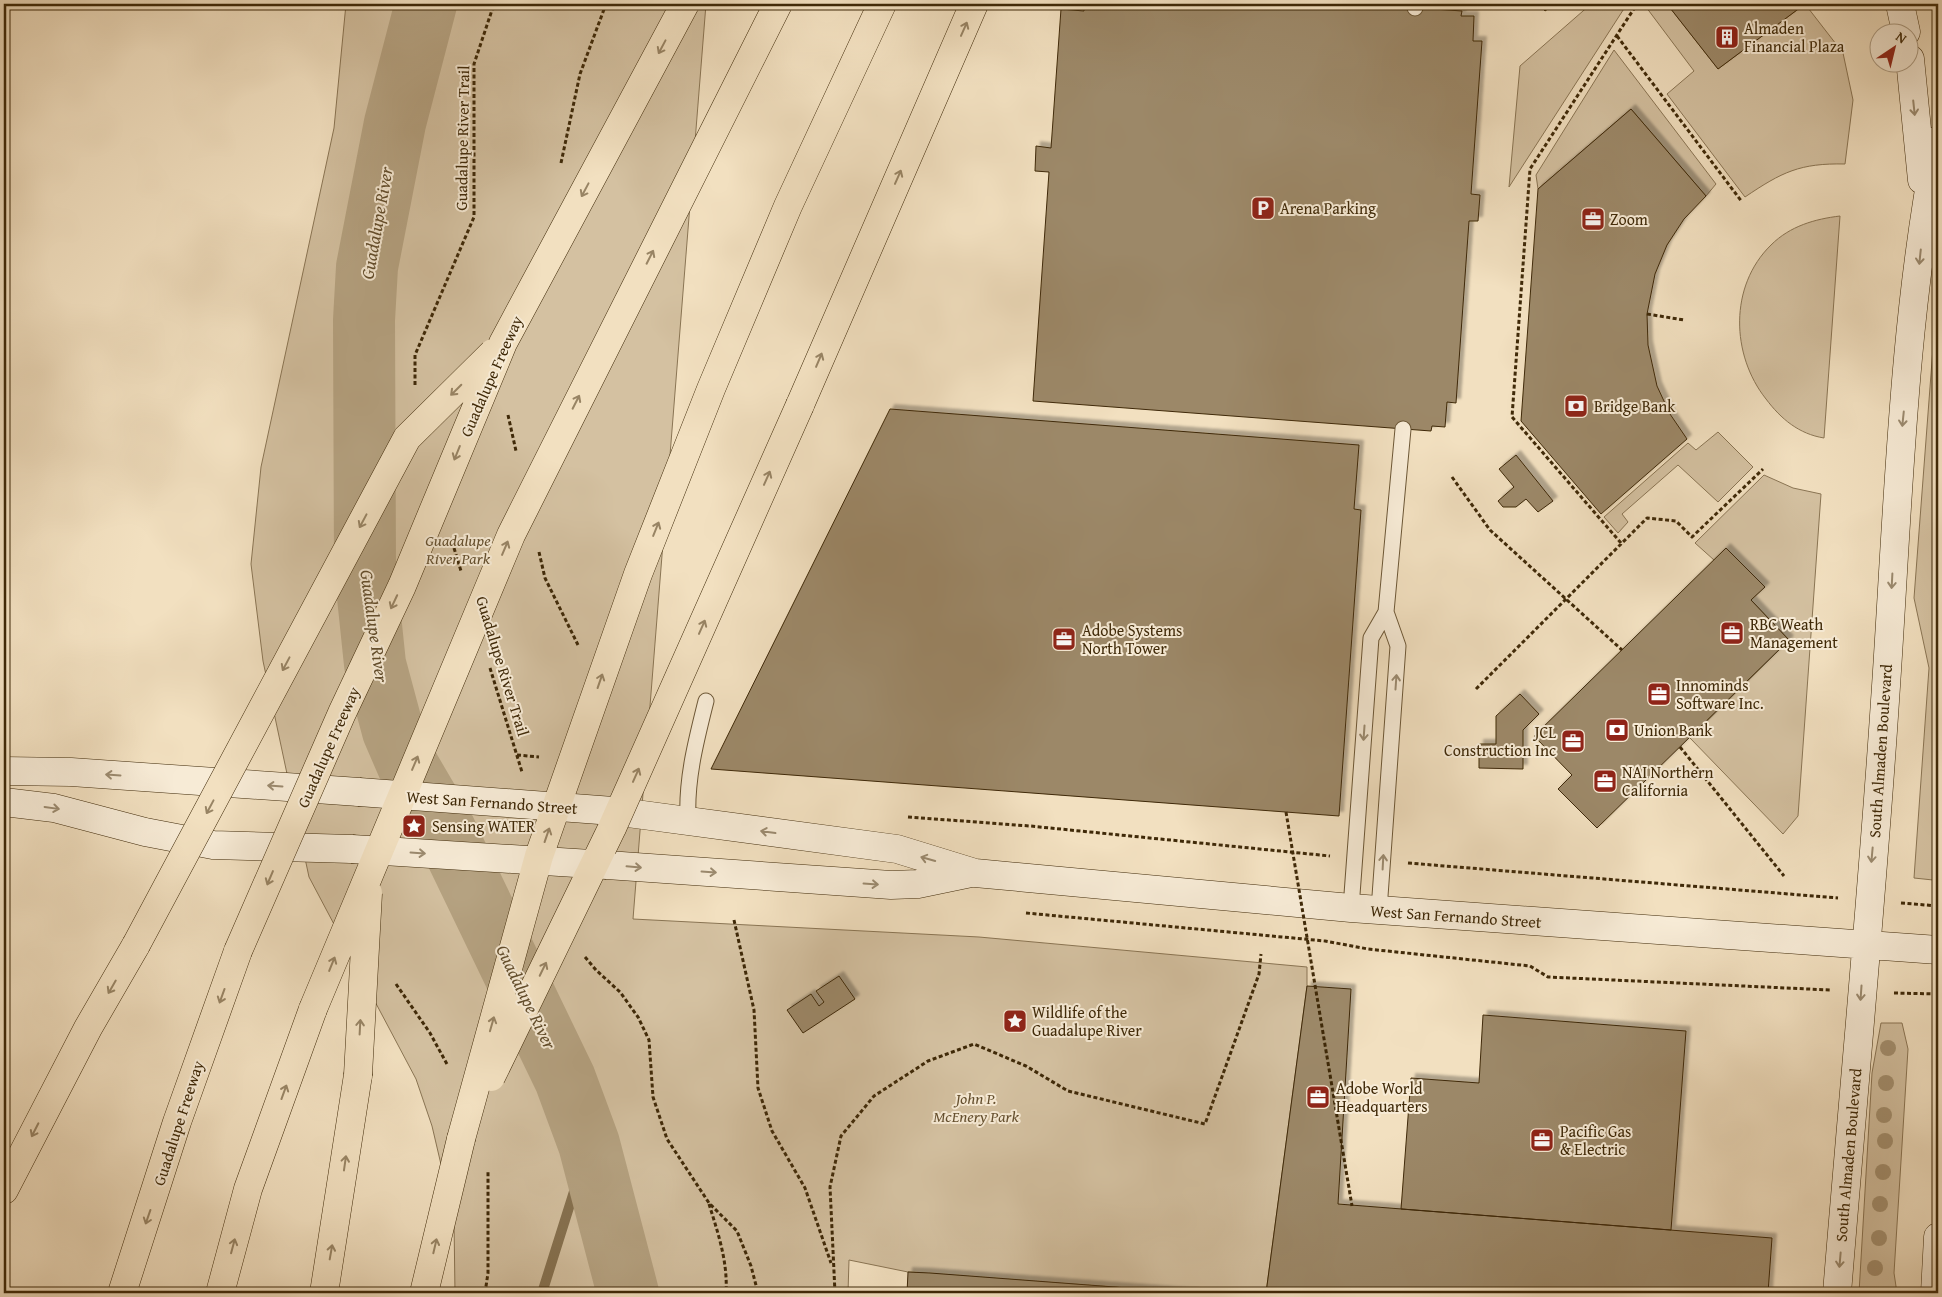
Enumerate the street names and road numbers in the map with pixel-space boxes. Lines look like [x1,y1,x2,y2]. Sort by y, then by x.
street label: Guadalupe River Trail [449,65,475,211]
street label: Guadalupe Freeway [454,312,528,440]
street label: Guadalupe River Trail [470,593,536,740]
street label: South Almaden Boulevard [1862,663,1898,839]
street label: Guadalupe Freeway [291,683,365,811]
street label: West San Fernando Street [406,784,579,820]
street label: West San Fernando Street [1370,898,1543,934]
street label: Guadalupe Freeway [146,1057,210,1189]
street label: South Almaden Boulevard [1828,1067,1868,1243]

